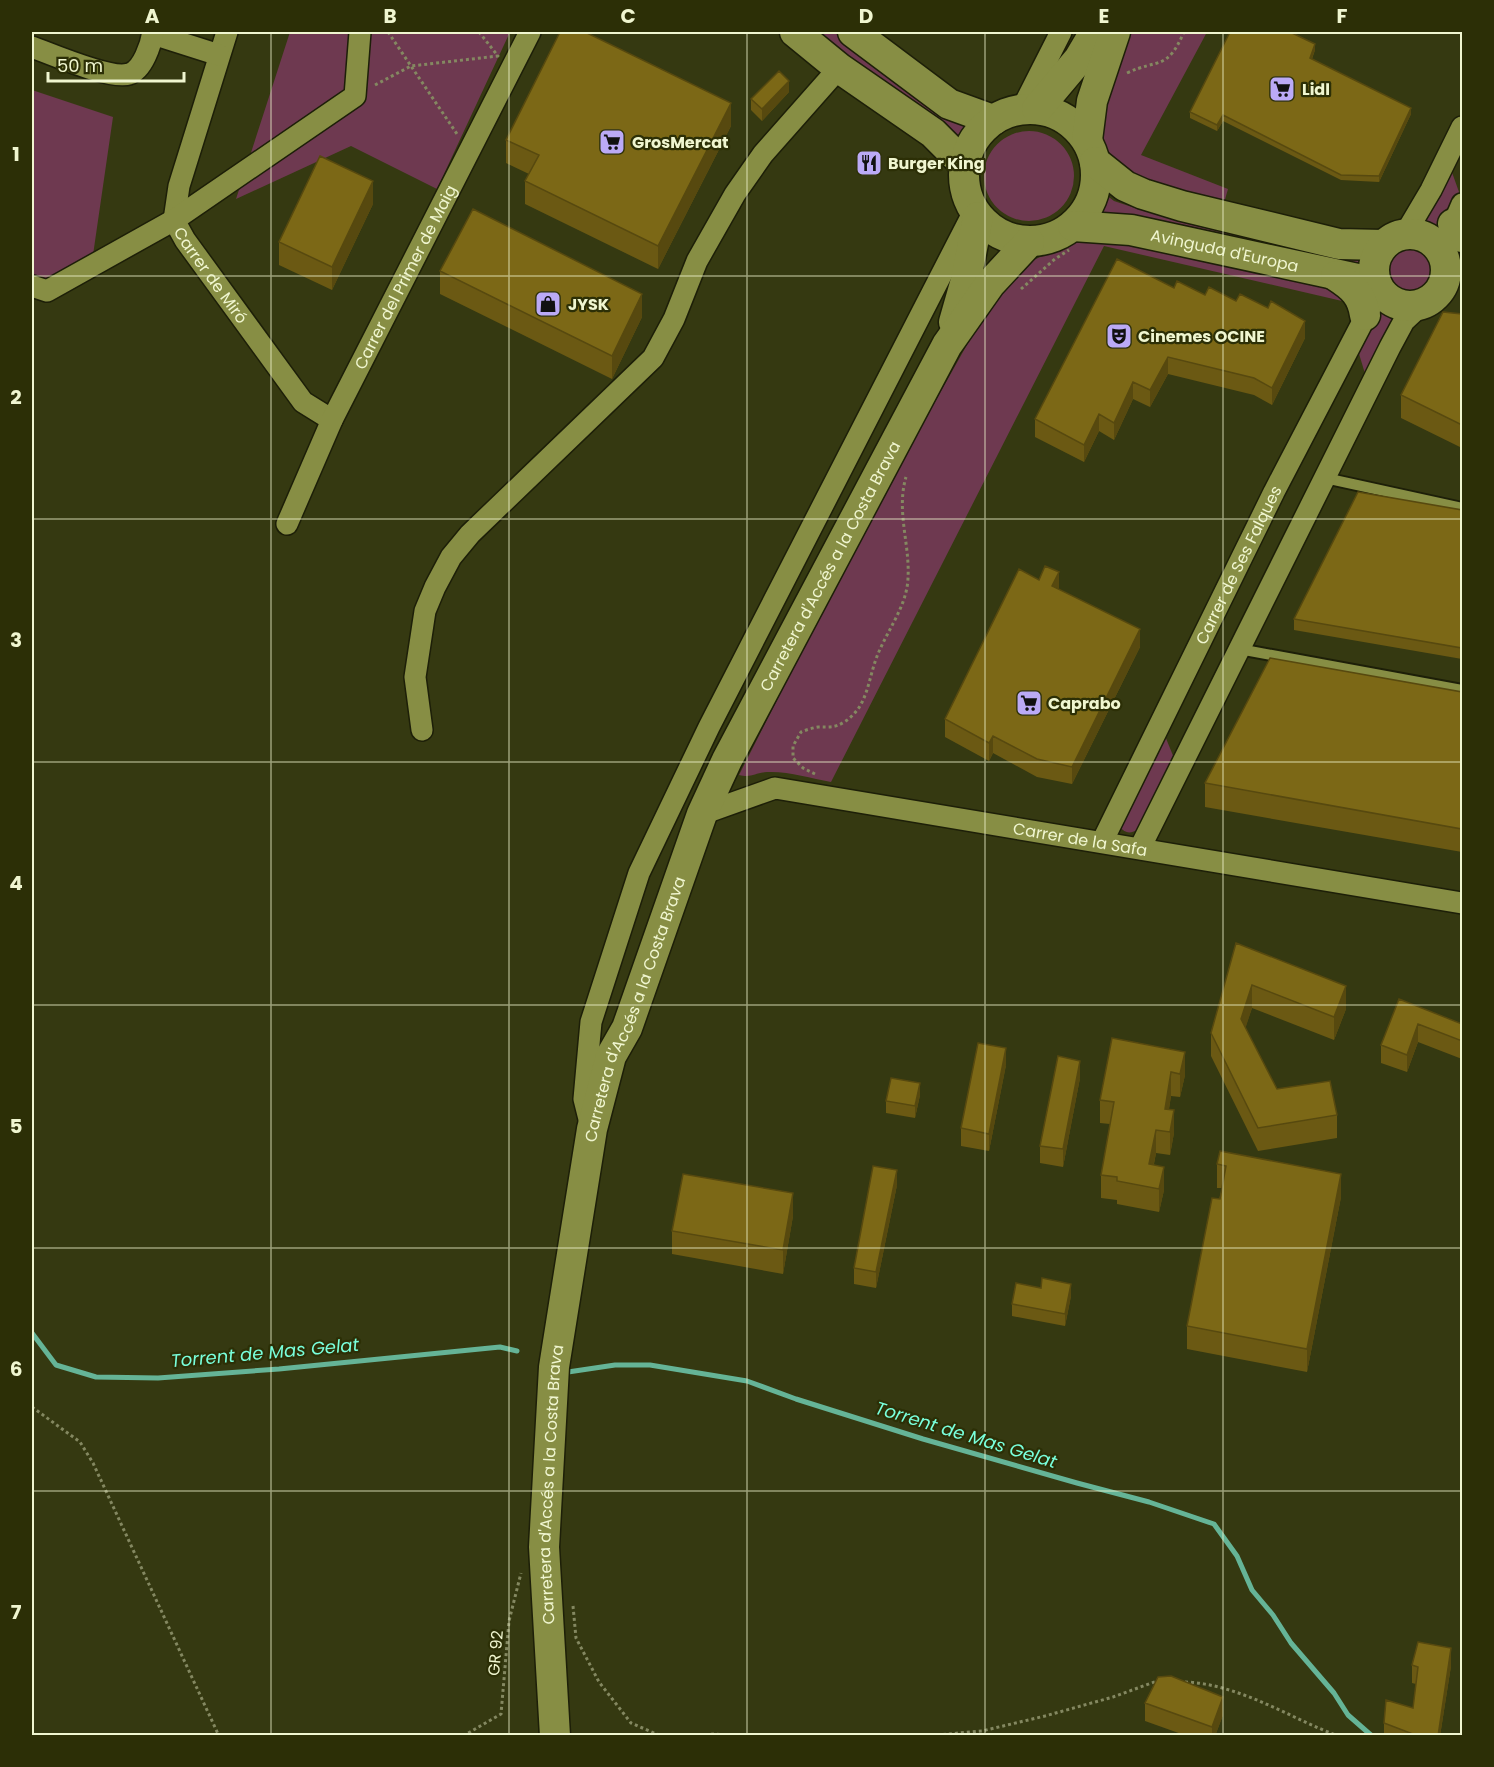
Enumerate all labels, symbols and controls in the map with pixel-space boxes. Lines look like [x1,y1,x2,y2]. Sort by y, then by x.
text: A [145,2,160,30]
text: B [383,2,397,30]
text: C [620,2,636,30]
text: D [859,2,873,30]
text: E [1099,2,1109,30]
text: F [1337,2,1348,30]
scale bar [48,45,184,83]
text: 50 m [57,53,103,78]
supermarket icon: Lidl [1267,74,1297,104]
place label: Lidl [1302,78,1330,101]
supermarket icon: GrosMercat [597,127,627,157]
place label: GrosMercat [632,131,729,154]
text: 1 [12,140,20,168]
restaurant icon: Burger King [854,148,884,178]
place label: Burger King [888,152,985,175]
street label: Carrer del Primer de Maig [349,181,462,373]
street label: Carrer de Miró [168,223,253,328]
street label: Avinguda d'Europa [1149,224,1301,278]
shop icon: JYSK [533,289,563,319]
place label: JYSK [568,293,609,316]
theatre icon: Cinemes OCINE [1104,321,1134,351]
place label: Cinemes OCINE [1138,325,1265,348]
text: 2 [10,383,22,411]
street label: Carretera d'Accés a la Costa Brava [754,437,906,696]
street label: Carrer de Ses Falques [1190,481,1288,648]
text: 3 [10,626,22,654]
supermarket icon: Caprabo [1014,688,1044,718]
place label: Caprabo [1048,692,1121,715]
street label: Carrer de la Safa [1011,817,1149,862]
text: 4 [9,869,23,897]
street label: Carretera d'Accés a la Costa Brava [579,873,691,1144]
text: 5 [10,1112,23,1140]
water label: Torrent de Mas Gelat [170,1332,360,1373]
street label: Carretera d'Accés a la Costa Brava [533,1343,569,1625]
text: 6 [10,1355,22,1383]
water label: Torrent de Mas Gelat [872,1395,1060,1474]
text: 7 [11,1598,22,1626]
street label: GR 92 [482,1629,509,1677]

